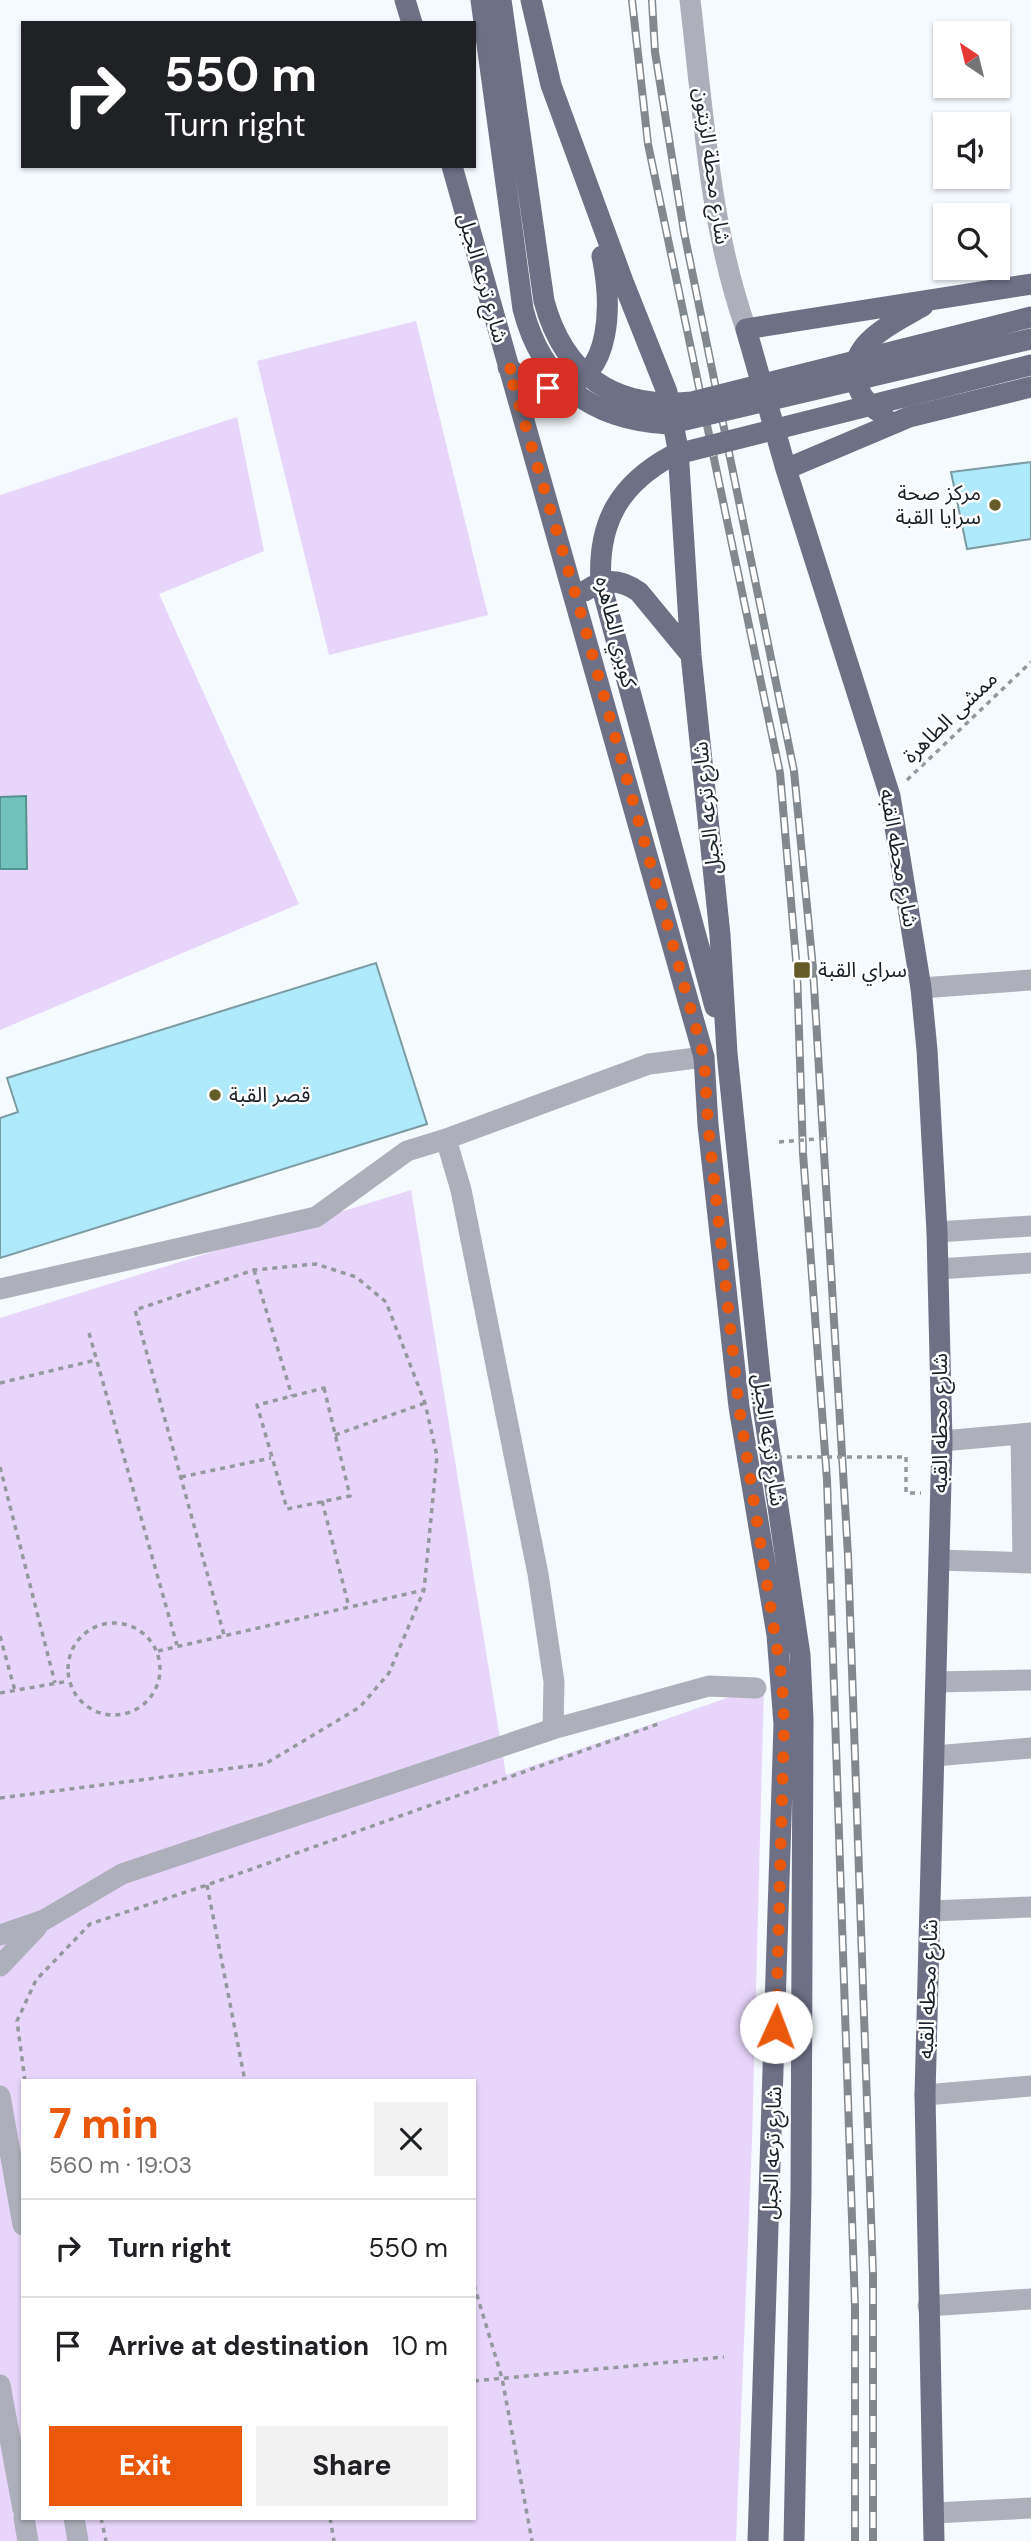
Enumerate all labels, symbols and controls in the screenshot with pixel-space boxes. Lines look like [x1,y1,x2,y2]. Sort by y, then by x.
north arrow [933,21,1010,98]
map controls [933,21,1010,280]
text: 550 m [164,42,317,106]
icon: right [49,49,140,140]
street label: شارع محطة الزيتون [686,86,737,246]
text: Turn right [164,104,306,146]
button: sound [933,112,1010,189]
button: search [933,203,1010,280]
street label: شارع ترعه الجبل [450,210,515,346]
pin [518,358,578,418]
icon: arrive [529,369,567,407]
place label: مركز صحة سرايا القبة [896,479,981,531]
marker: مركز صحة سرايا القبة [987,497,1003,513]
street label: كوبري الطاهره [587,574,643,691]
street label: ممشى الطاهرة [897,665,1003,769]
street label: شارع ترعه الجبل [686,740,729,876]
street label: شارع محطه القبه [872,787,925,929]
place label: سراي القبة [818,956,907,986]
marker: سراي القبة [792,960,812,980]
place label: قصر القبة [229,1081,310,1109]
marker: قصر القبة [207,1087,223,1103]
street label: شارع محطه القبه [926,1353,955,1493]
street label: شارع ترعه الجبل [745,1372,792,1508]
street label: شارع محطه القبه [912,1919,945,2059]
position arrow [739,1990,813,2064]
street label: شارع ترعه الجبل [756,2086,789,2220]
text: 7 min [49,2096,159,2151]
button: close [374,2102,448,2176]
text: 560 m · 19:03 [49,2150,192,2180]
icon: right [49,2229,87,2267]
text: Turn right [108,2231,232,2265]
text: 550 m [368,2231,448,2265]
icon: arrive [49,2327,87,2365]
text: Arrive at destination [108,2329,369,2363]
text: 10 m [392,2329,448,2363]
button: Exit [49,2426,242,2506]
button: Share [256,2426,448,2506]

